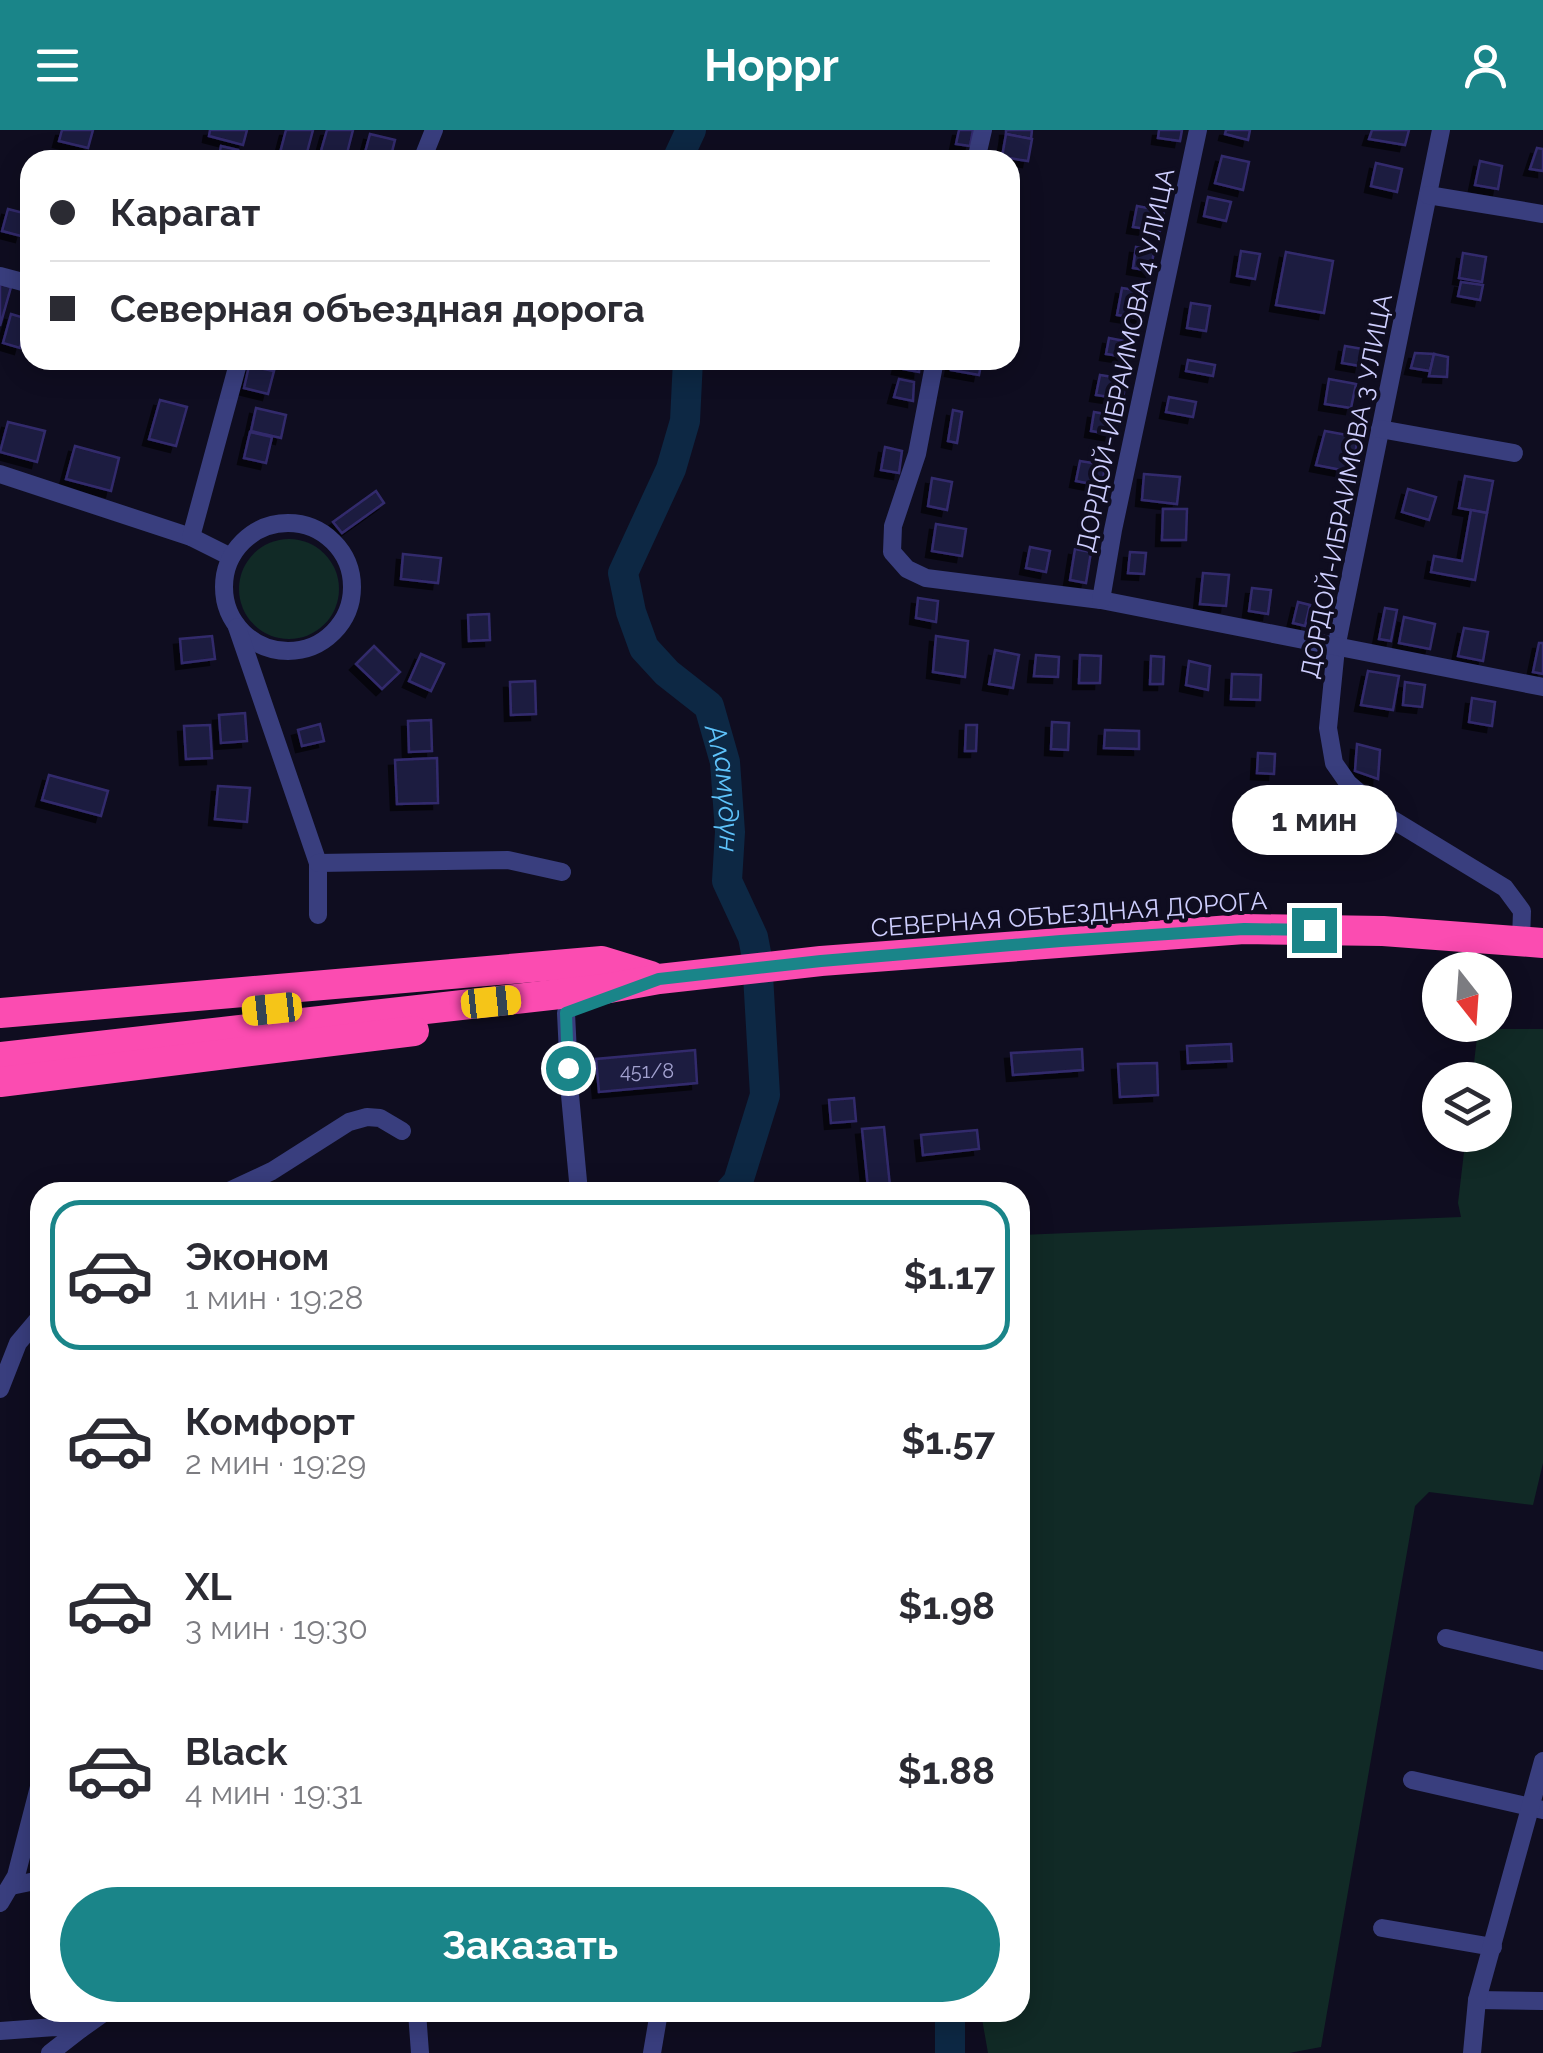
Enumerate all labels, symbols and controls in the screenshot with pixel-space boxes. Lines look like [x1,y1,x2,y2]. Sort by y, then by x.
icon: menu [30,38,85,93]
icon: person [1458,38,1513,93]
text: Hoppr [704,39,839,92]
street label: ДОРДОЙ-ИБРАИМОВА 4 УЛИЦА [1070,165,1180,554]
text: Карагат [110,190,260,235]
text: Северная объездная дорога [110,286,645,331]
street label: ДОРДОЙ-ИБРАИМОВА 3 УЛИЦА [1294,291,1398,681]
water label: Аламүдүн [698,718,747,853]
callout: 1 мин [1232,785,1396,855]
text: 1 мин [1272,801,1357,838]
street label: СЕВЕРНАЯ ОБЪЕЗДНАЯ ДОРОГА [870,885,1268,943]
route end [1292,908,1337,953]
north arrow [1422,952,1512,1042]
map controls [1422,952,1512,1152]
car [460,984,522,1020]
car [241,991,303,1027]
route start [546,1046,591,1091]
house number: 451/8 [620,1059,674,1083]
button: layers [1422,1062,1512,1152]
icon: car [65,1230,155,1320]
text: Эконом [185,1234,329,1279]
text: $1.17 [903,1253,995,1298]
text: 1 мин · 19:28 [185,1279,363,1316]
icon: car [65,1395,155,1485]
text: Комфорт [185,1399,355,1444]
text: $1.57 [901,1418,995,1463]
text: 2 мин · 19:29 [185,1444,366,1481]
icon: car [65,1560,155,1650]
text: XL [185,1564,232,1609]
text: $1.98 [898,1583,995,1628]
text: 3 мин · 19:30 [185,1609,368,1646]
icon: car [65,1725,155,1815]
text: Black [185,1729,287,1774]
text: $1.88 [898,1748,995,1793]
text: 4 мин · 19:31 [185,1774,362,1811]
button: Заказать [60,1887,1000,2002]

